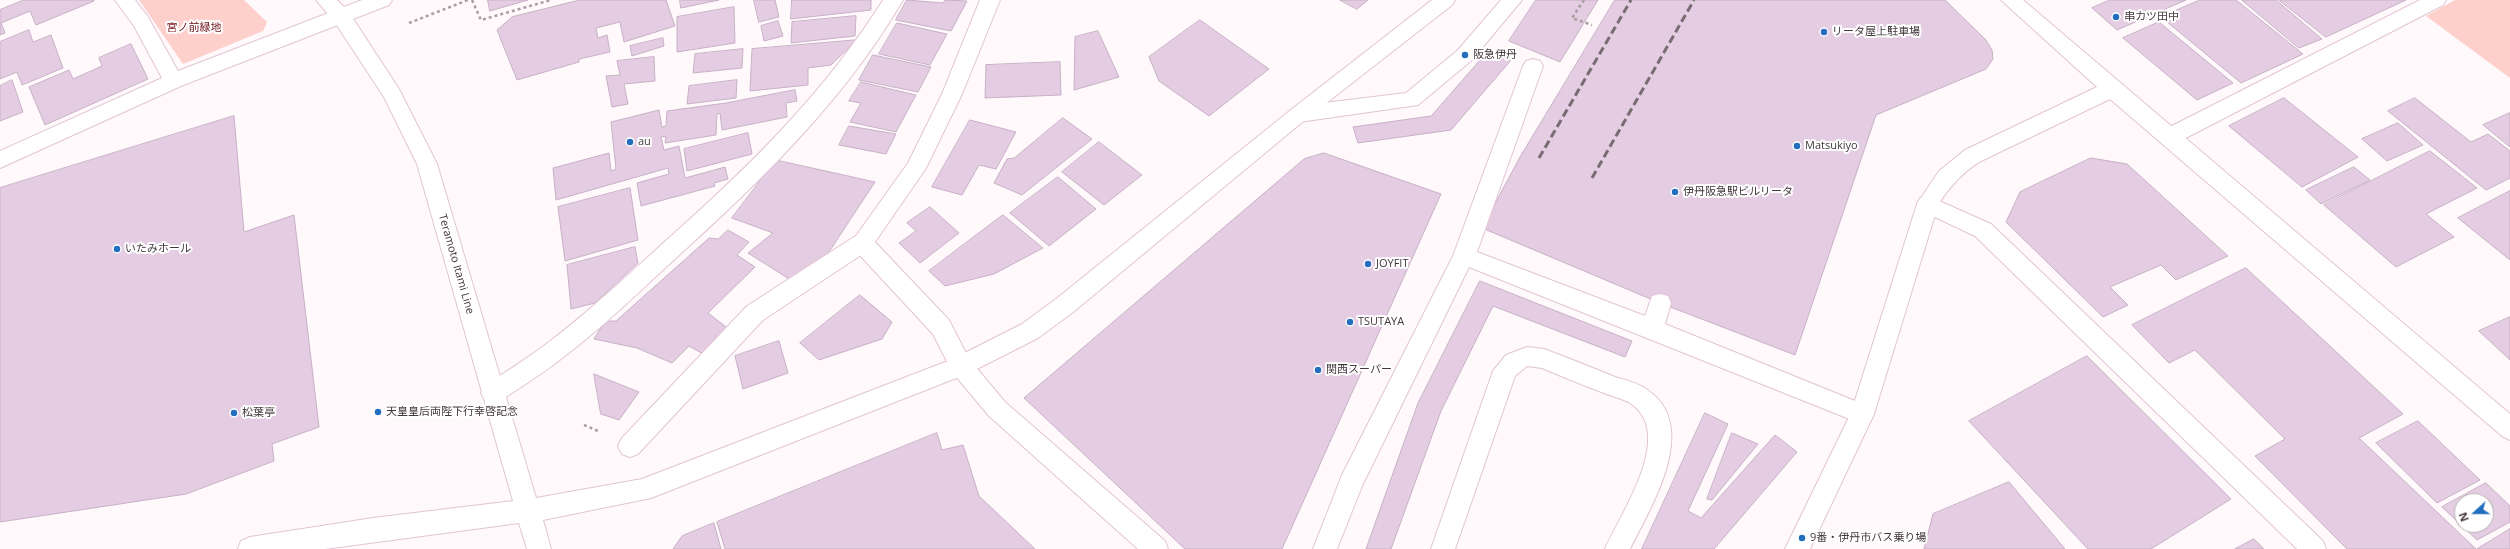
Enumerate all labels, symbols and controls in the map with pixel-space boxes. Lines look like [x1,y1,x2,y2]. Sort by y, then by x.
place label: 串カツ田中 [2124,10,2179,24]
marker: 串カツ田中 [2111,12,2121,22]
park label: 宮ノ前緑地 [167,21,221,35]
place label: リータ屋上駐車場 [1832,25,1920,39]
marker: リータ屋上駐車場 [1819,27,1829,37]
place label: 阪急伊丹 [1473,48,1517,62]
marker: 阪急伊丹 [1460,50,1470,60]
place label: au [638,135,651,149]
marker: au [625,137,635,147]
place label: Matsukiyo [1805,139,1858,153]
marker: Matsukiyo [1792,141,1802,151]
place label: 伊丹阪急駅ビルリータ [1683,185,1793,199]
marker: 伊丹阪急駅ビルリータ [1670,187,1680,197]
street label: Teramoto Itami Line [435,212,477,316]
place label: いたみホール [125,242,191,256]
marker: いたみホール [112,244,122,254]
place label: JOYFIT [1376,257,1408,271]
marker: JOYFIT [1363,259,1373,269]
place label: TSUTAYA [1358,315,1404,329]
marker: TSUTAYA [1345,317,1355,327]
place label: 関西スーパー [1326,363,1392,377]
marker: 関西スーパー [1313,365,1323,375]
place label: 天皇皇后両陛下行幸啓記念 [386,405,518,419]
place label: 松葉亭 [242,406,275,420]
marker: 天皇皇后両陛下行幸啓記念 [373,407,383,417]
marker: 松葉亭 [229,408,239,418]
north arrow [2454,493,2494,533]
text: N [2455,510,2472,524]
place label: 9番・伊丹市バス乗り場 [1810,531,1926,545]
marker: 9番・伊丹市バス乗り場 [1797,533,1807,543]

